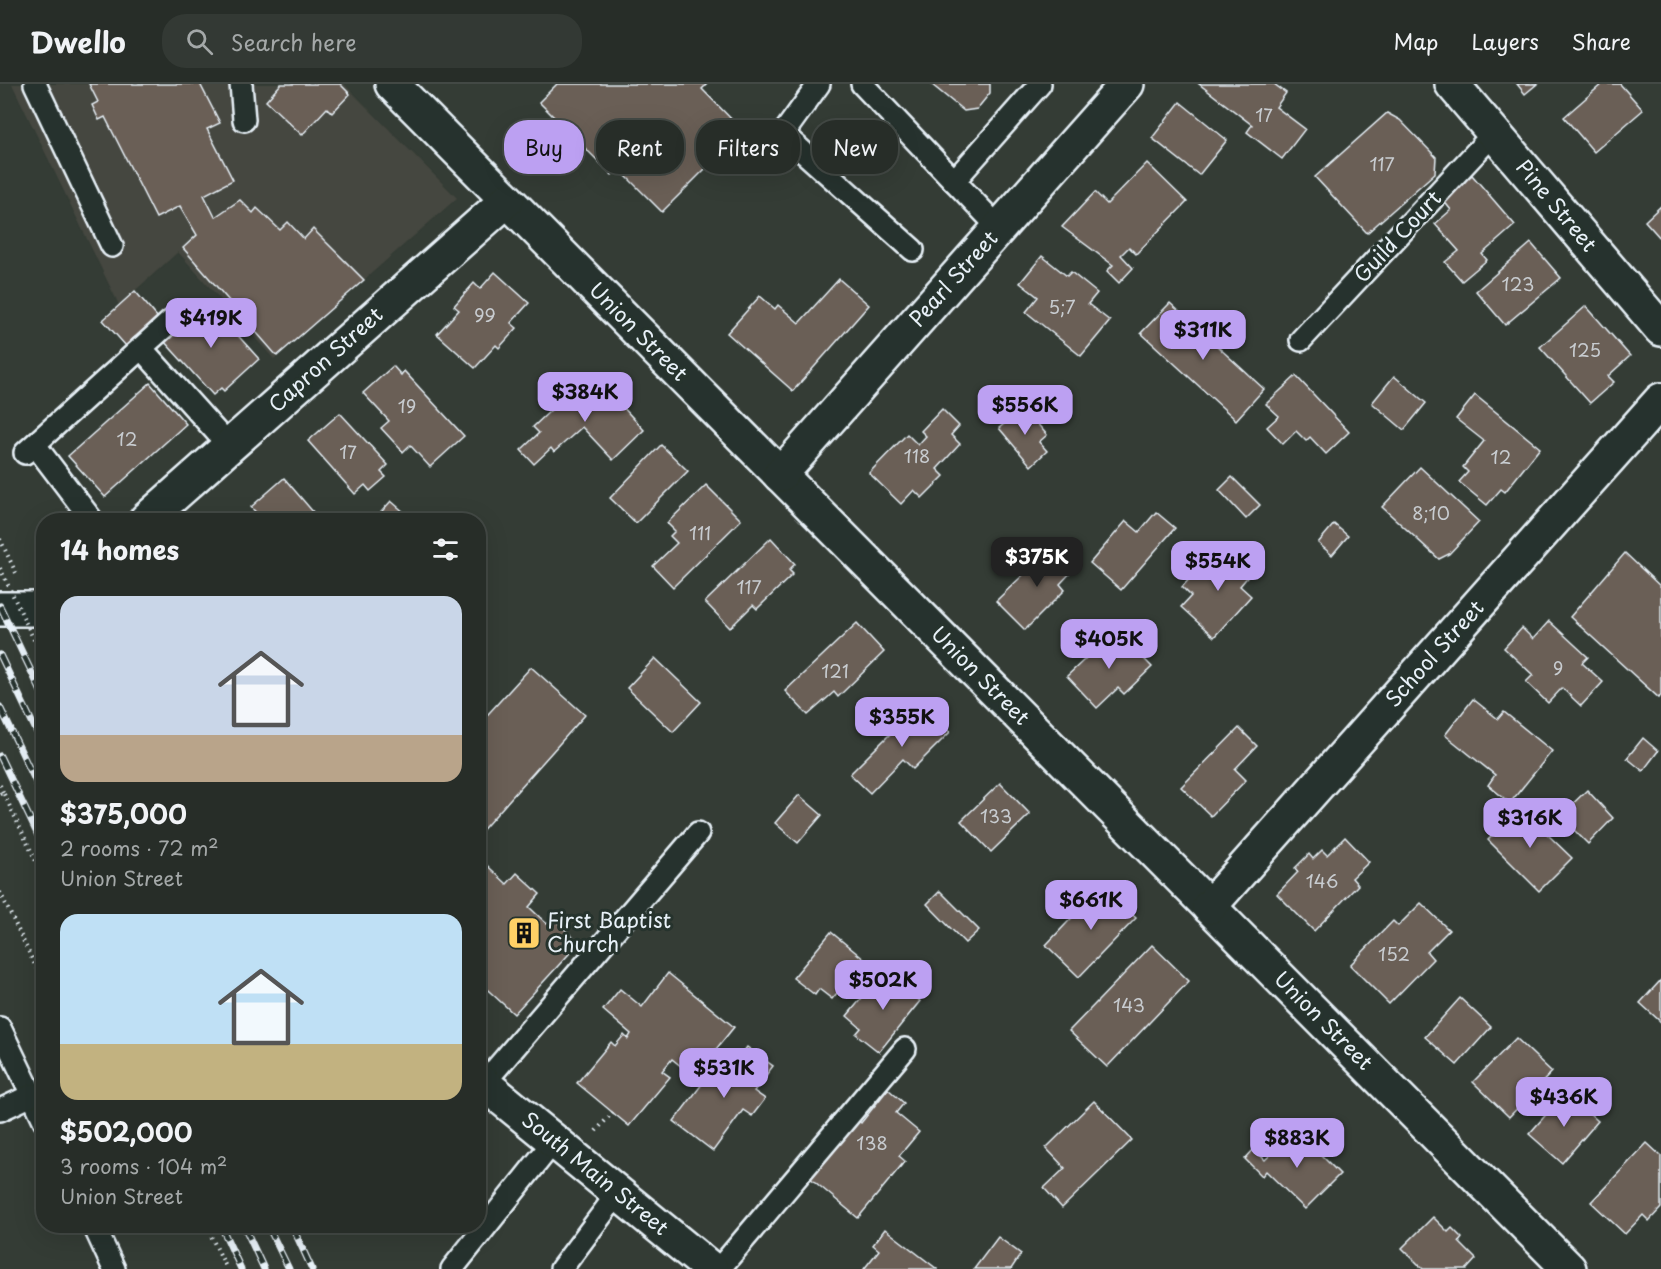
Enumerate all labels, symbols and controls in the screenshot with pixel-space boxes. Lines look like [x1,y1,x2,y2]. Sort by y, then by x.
search box [162,14,582,68]
text: Dwello [30,20,126,63]
icon: search [183,25,216,58]
text: Search here [231,25,357,58]
text: Map [1394,25,1438,57]
text: Layers [1471,25,1539,57]
text: Share [1572,25,1631,57]
house number: 17 [1255,101,1273,128]
chip: Buy [504,120,584,174]
chip: Rent [596,120,684,174]
chip: Filters [696,120,800,174]
chip: New [812,120,898,174]
house number: 117 [1369,150,1395,177]
street label: Pine Street [1509,152,1606,258]
street label: Guild Court [1345,182,1448,289]
street label: Pearl Street [901,222,1004,333]
house number: 123 [1502,270,1534,297]
street label: Union Street [582,274,696,388]
house number: 5;7 [1049,293,1075,320]
pin: $419K [169,298,253,349]
street label: Capron Street [260,298,389,419]
house number: 99 [474,301,496,328]
text: $419K [180,302,242,332]
pin: $311K [1161,310,1245,361]
text: $311K [1174,314,1232,344]
house number: 125 [1569,336,1601,363]
pin: $384K [543,372,627,423]
text: $384K [552,376,618,406]
pin: $556K [983,385,1067,436]
text: $556K [992,389,1058,419]
house number: 19 [398,392,416,419]
house number: 12 [117,425,137,452]
house number: 17 [339,438,357,465]
house number: 118 [904,442,930,469]
house number: 12 [1491,443,1511,470]
house number: 8;10 [1412,499,1450,526]
house number: 111 [689,519,711,546]
text: 14 homes [60,530,179,569]
icon: filters [429,533,462,566]
pin: $375K [995,537,1079,588]
text: $375K [1005,541,1069,571]
pin: $554K [1176,541,1260,592]
text: $554K [1185,545,1251,575]
house number: 117 [736,573,762,600]
street label: School Street [1377,592,1490,713]
street label: Union Street [924,618,1038,732]
pin: $405K [1067,619,1151,670]
text: $405K [1075,623,1143,653]
icon: home [207,635,315,743]
house number: 9 [1553,654,1563,681]
house number: 121 [821,657,849,684]
pin: $355K [860,697,944,748]
text: $355K [869,701,935,731]
text: $375,000 [60,794,187,833]
pin: $316K [1488,798,1572,849]
house number: 133 [980,802,1012,829]
text: $316K [1497,802,1563,832]
text: 2 rooms · 72 m² [60,833,219,863]
text: Union Street [60,863,183,893]
house number: 146 [1306,867,1338,894]
pin: $661K [1049,880,1133,931]
text: $661K [1059,884,1123,914]
place label: First Baptist Church [547,903,671,959]
building icon: First Baptist Church [506,915,542,951]
house number: 152 [1378,940,1410,967]
icon: home [207,953,315,1061]
pin: $502K [841,960,925,1011]
street label: Union Street [1267,963,1381,1077]
text: $502K [849,964,917,994]
house number: 143 [1113,991,1145,1018]
pin: $531K [682,1048,766,1099]
text: $531K [693,1052,755,1082]
pin: $436K [1522,1077,1606,1128]
text: $436K [1530,1081,1598,1111]
street label: South Main Street [516,1103,677,1242]
text: $502,000 [60,1112,193,1151]
pin: $883K [1255,1118,1339,1169]
text: $883K [1264,1122,1330,1152]
house number: 138 [856,1129,888,1156]
text: 3 rooms · 104 m² [60,1151,227,1181]
text: Union Street [60,1181,183,1211]

